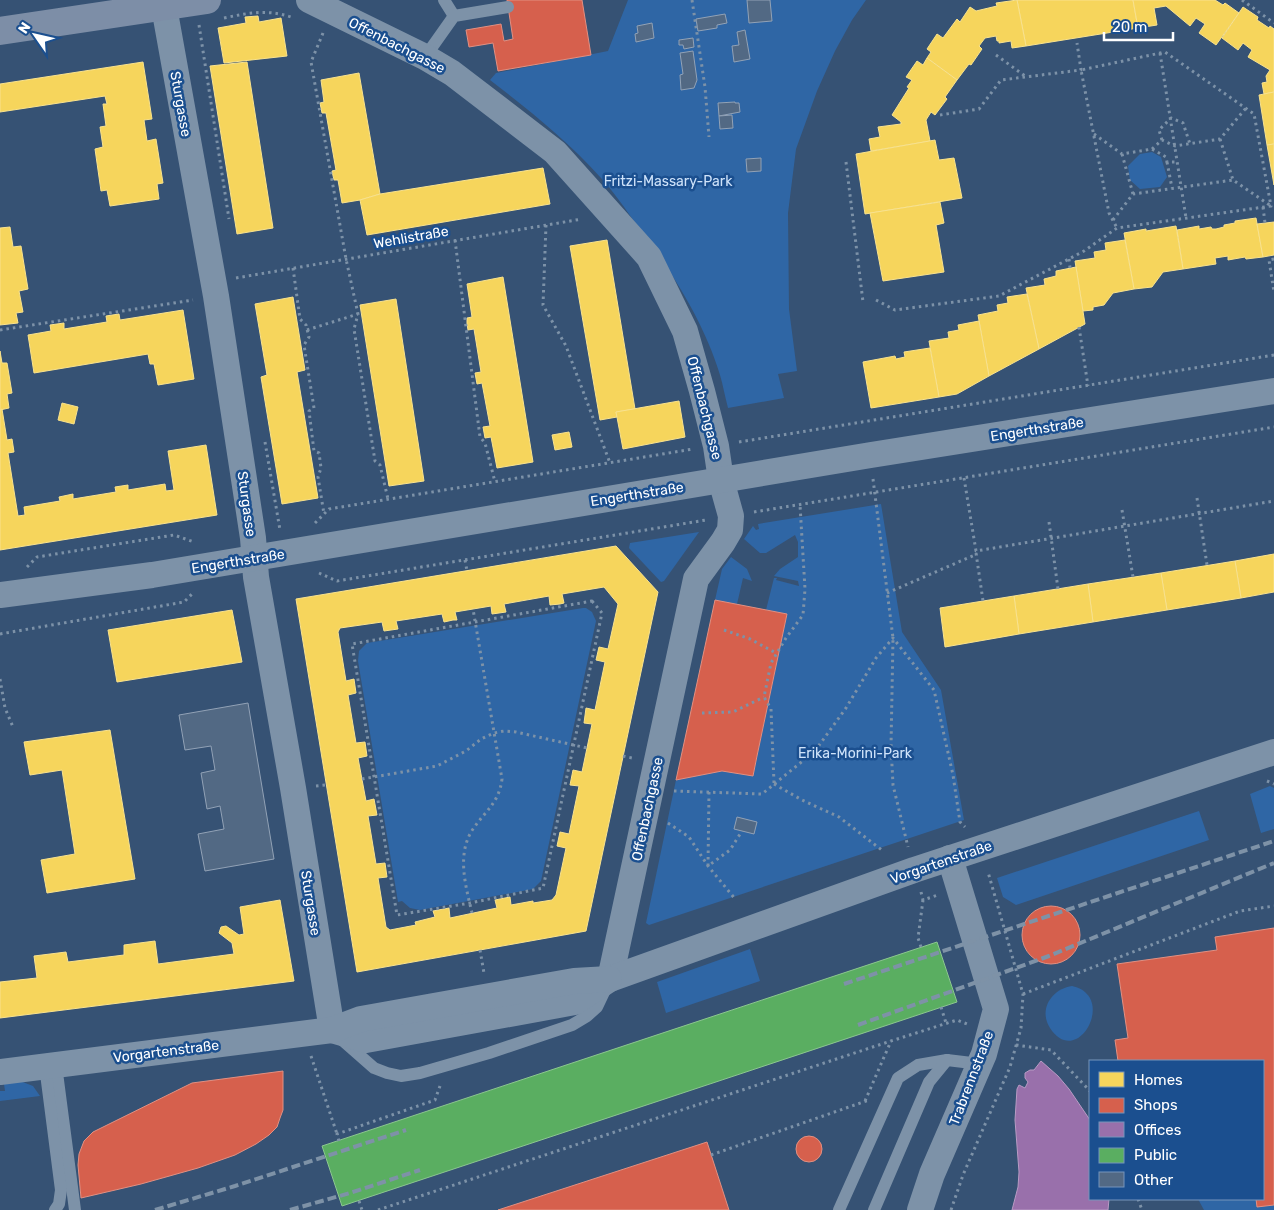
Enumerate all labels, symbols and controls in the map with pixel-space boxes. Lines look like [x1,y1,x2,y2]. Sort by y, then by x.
north arrow [10,10,60,60]
scale bar [1104,10,1173,42]
street label: Offenbachgasse [346,14,448,77]
text: 20 m [1112,18,1147,36]
text: N [15,19,35,37]
street label: Sturgasse [166,70,195,138]
park label: Fritzi-Massary-Park [604,173,733,190]
street label: Wehlistraße [372,223,450,252]
street label: Offenbachgasse [683,355,726,462]
street label: Engerthstraße [989,414,1085,445]
street label: Sturgasse [233,470,260,538]
street label: Engerthstraße [589,479,685,510]
street label: Engerthstraße [190,546,286,577]
park label: Erika-Morini-Park [798,745,913,762]
street label: Offenbachgasse [628,755,667,863]
street label: Vorgartenstraße [888,837,994,888]
street label: Sturgasse [297,869,324,937]
street label: Trabrennstraße [946,1028,997,1128]
street label: Vorgartenstraße [112,1037,220,1066]
legend [1089,1060,1264,1200]
text: Homes [1134,1071,1183,1089]
text: Shops [1134,1096,1178,1114]
text: Offices [1134,1121,1182,1139]
text: Public [1134,1146,1177,1164]
text: Other [1134,1171,1174,1189]

